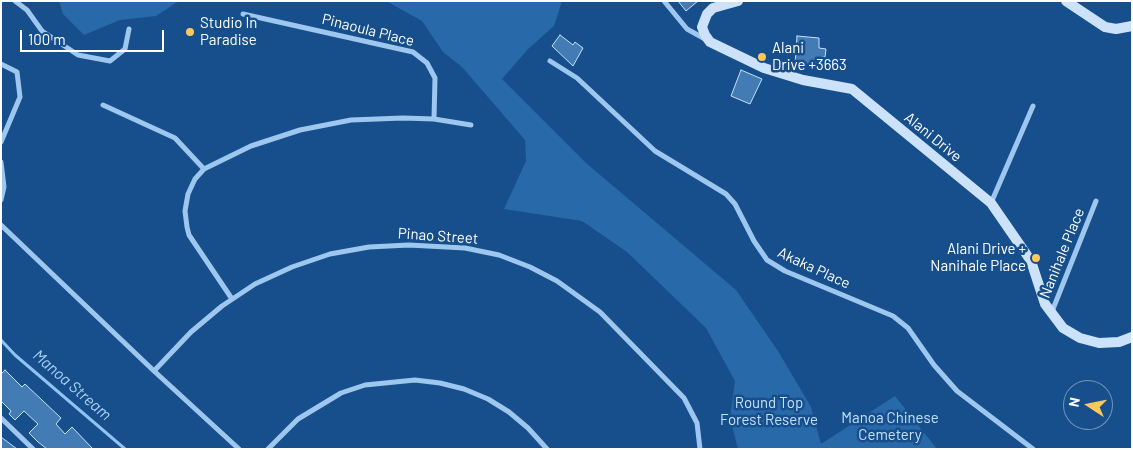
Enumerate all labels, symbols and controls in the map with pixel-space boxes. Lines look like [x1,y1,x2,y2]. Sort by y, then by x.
street label: Pinaoula Place [320,10,416,50]
place label: Studio In Paradise [200,14,257,49]
scale bar [22,20,166,52]
marker: Studio In Paradise [184,26,196,38]
text: 100 m [28,30,66,48]
place label: Alani Drive +3663 [772,39,847,74]
marker: Alani Drive +3663 [756,51,768,63]
street label: Alani Drive [901,108,965,166]
street label: Nanihale Place [1036,205,1088,301]
street label: Pinao Street [397,224,479,248]
place label: Alani Drive + Nanihale Place [930,240,1026,275]
street label: Akaka Place [775,243,853,293]
marker: Alani Drive + Nanihale Place [1030,252,1042,264]
water label: Manoa Stream [29,346,115,424]
north arrow [1063,380,1113,430]
park label: Round Top Forest Reserve [720,394,818,429]
text: N [1065,396,1083,408]
park label: Manoa Chinese Cemetery [841,409,939,444]

